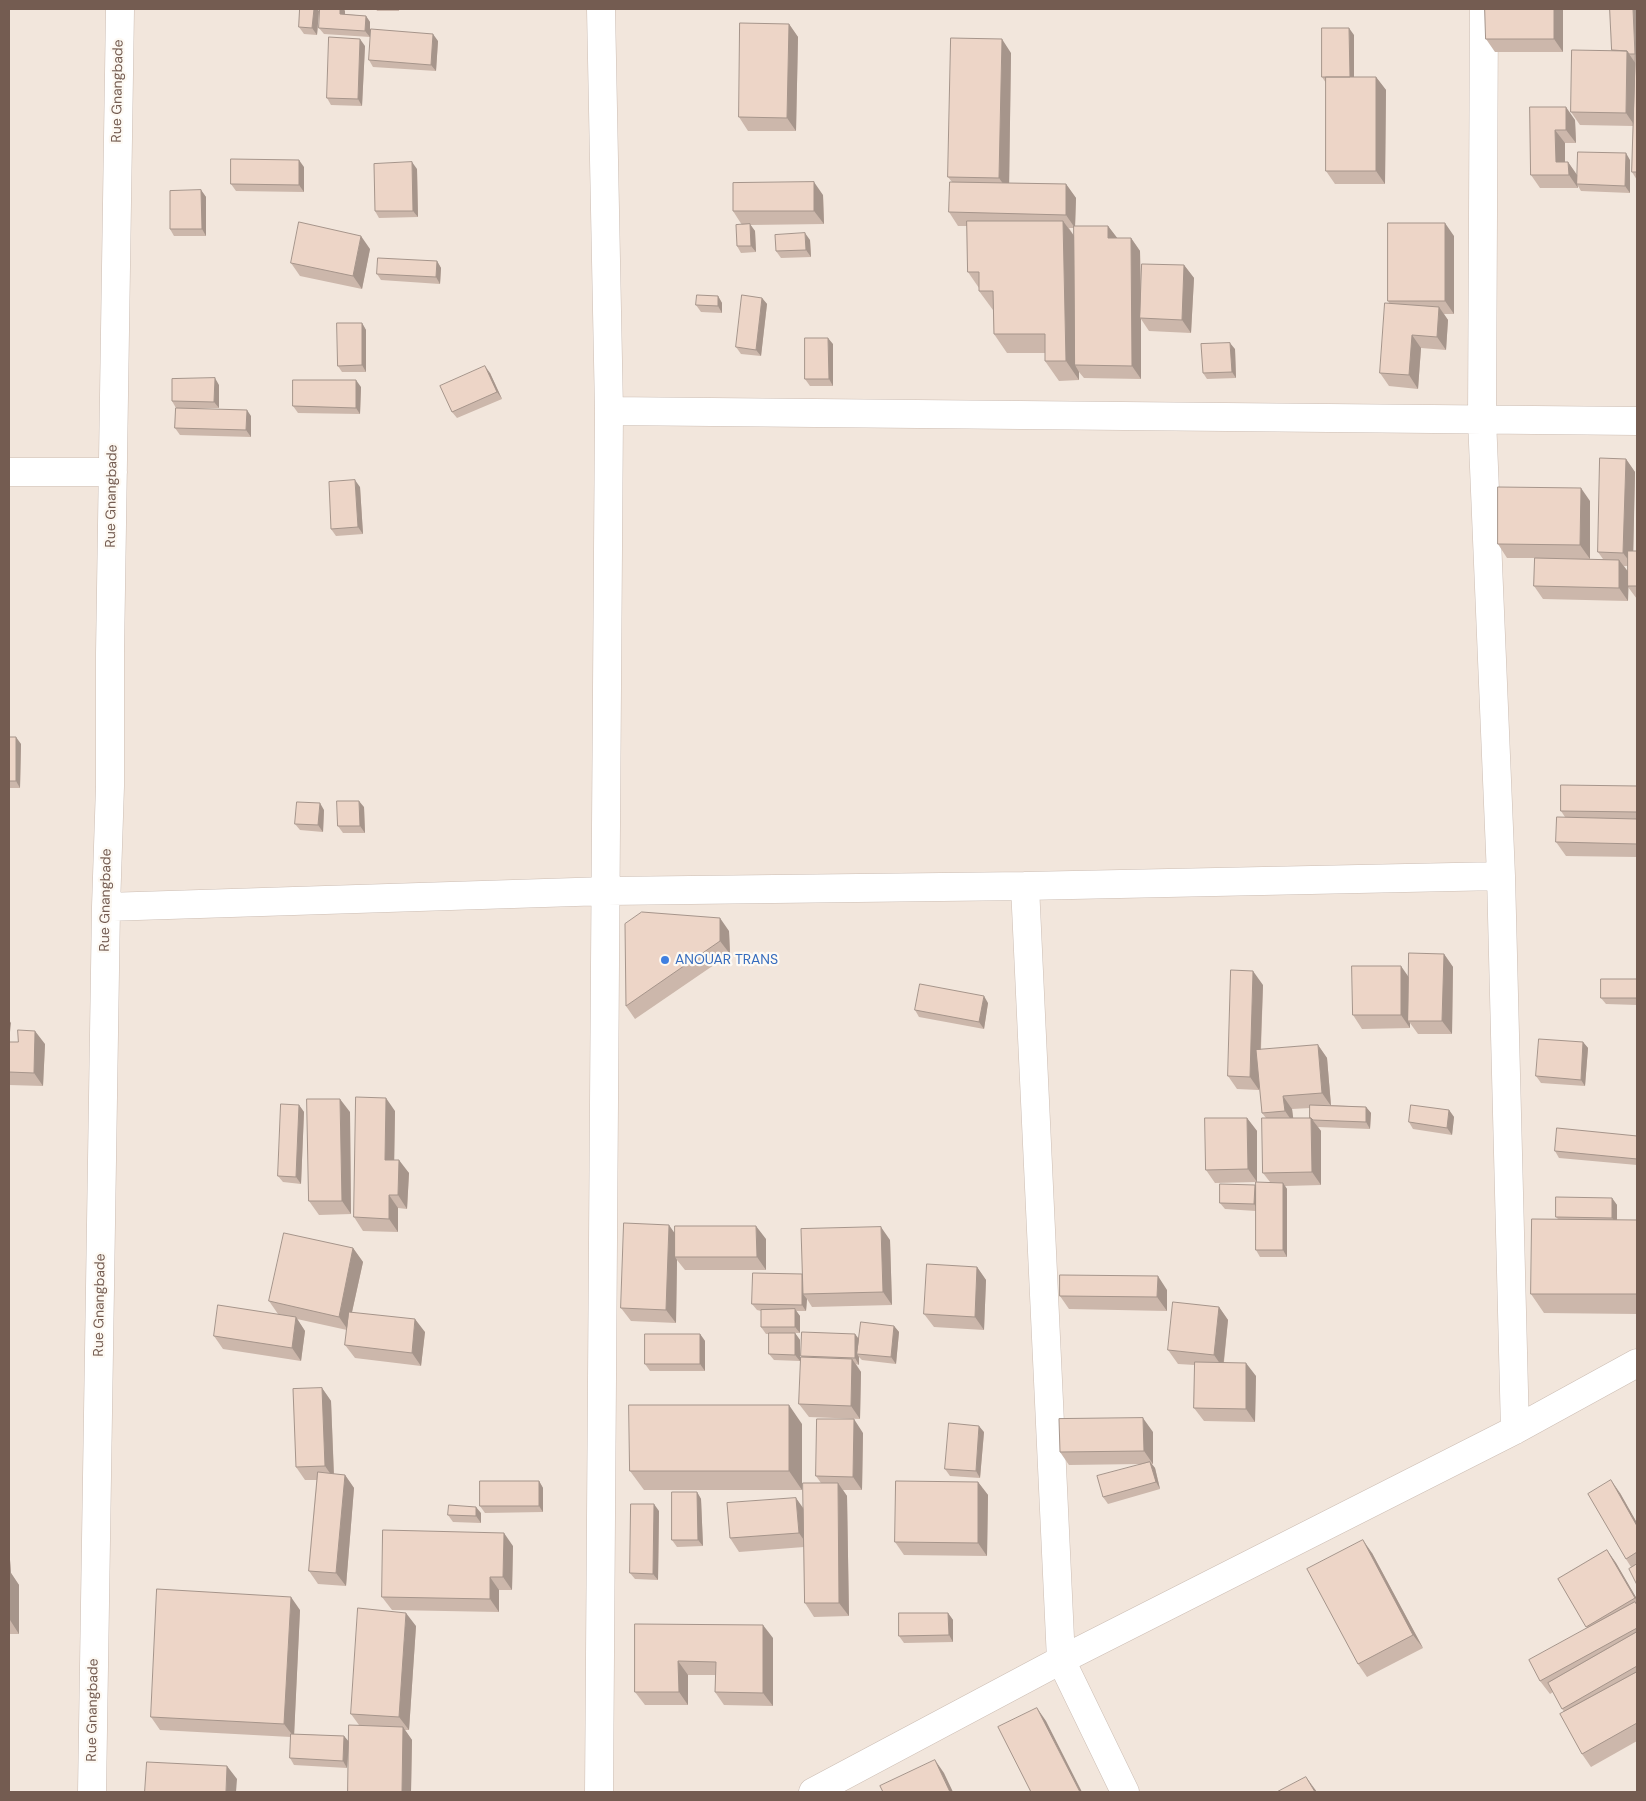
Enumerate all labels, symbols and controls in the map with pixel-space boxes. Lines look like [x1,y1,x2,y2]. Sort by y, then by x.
street label: Rue Gnangbade [109,39,127,143]
street label: Rue Gnangbade [103,444,121,548]
street label: Rue Gnangbade [97,848,115,952]
place label: ANOUAR TRANS [675,952,778,968]
marker: ANOUAR TRANS [659,954,671,966]
street label: Rue Gnangbade [91,1253,109,1357]
street label: Rue Gnangbade [84,1658,102,1762]

